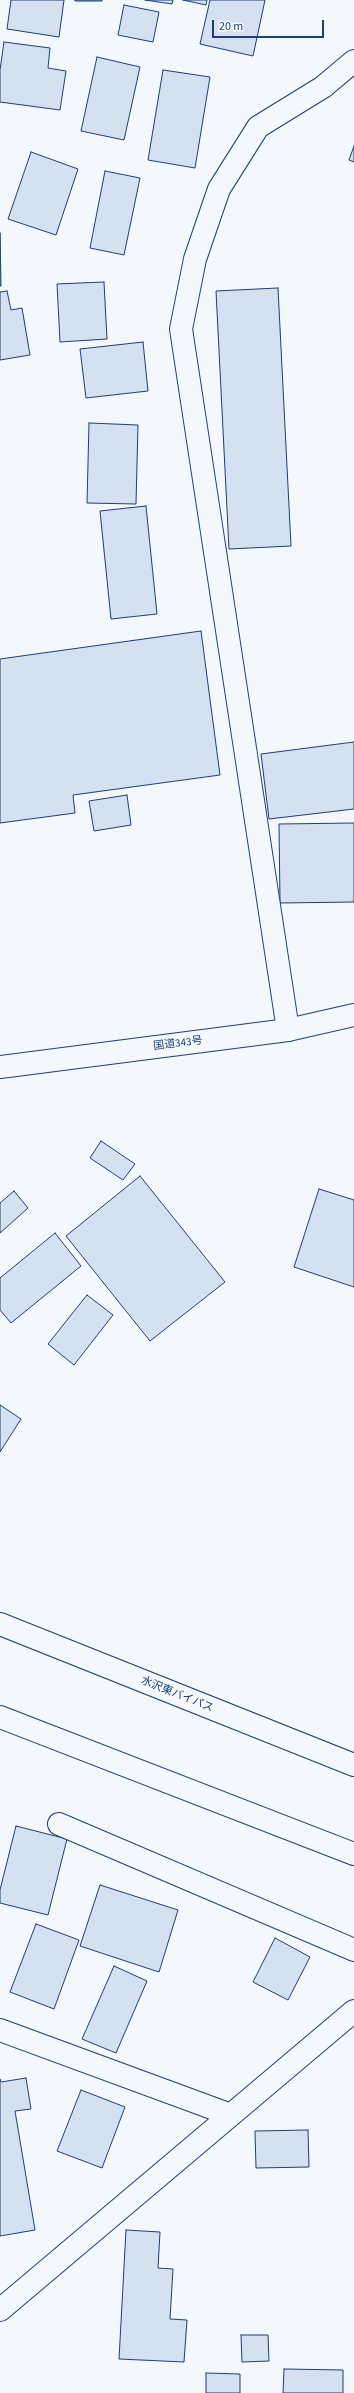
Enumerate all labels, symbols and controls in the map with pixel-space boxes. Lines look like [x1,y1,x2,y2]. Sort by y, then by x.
scale bar [214,12,326,38]
text: 20 m [219,18,243,35]
street label: 国道343号 [153,1034,203,1054]
street label: 水沢東バイパス [139,1674,215,1716]

